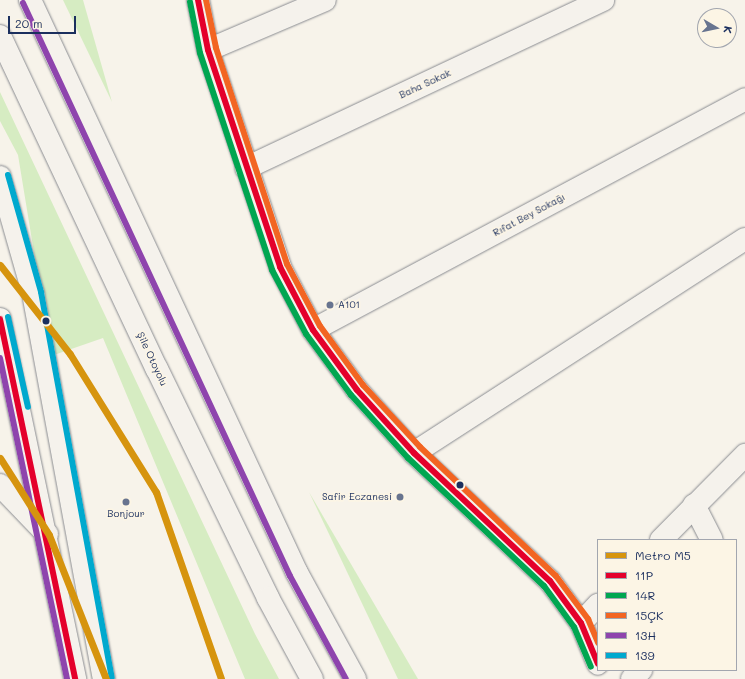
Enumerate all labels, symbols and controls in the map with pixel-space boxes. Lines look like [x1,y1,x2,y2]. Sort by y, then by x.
scale bar [10,8,78,34]
north arrow [697,8,737,48]
text: 20 m [15,15,43,31]
text: K [720,25,736,35]
street label: Baha Sokak [397,67,453,101]
street label: Rıfat Bey Sokağı [491,191,567,239]
place label: A101 [338,299,360,311]
marker: A101 [325,300,335,310]
unlabelled marker [41,316,51,326]
street label: Şile Otoyolu [134,330,170,388]
unlabelled marker [455,480,465,490]
place label: Safir Eczanesi [322,491,392,503]
marker: Safir Eczanesi [395,492,405,502]
marker: Bonjour [121,497,131,507]
place label: Bonjour [107,508,145,520]
legend [597,539,737,671]
text: Metro M5 [635,547,691,563]
text: 11P [635,567,653,583]
text: 14R [635,587,655,603]
text: 15ÇK [635,607,663,623]
text: 13H [635,627,656,643]
text: 139 [635,647,655,663]

